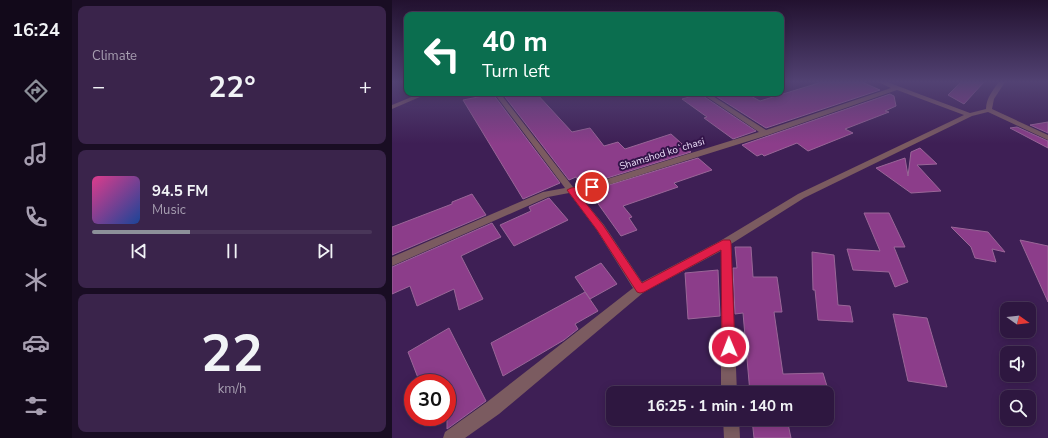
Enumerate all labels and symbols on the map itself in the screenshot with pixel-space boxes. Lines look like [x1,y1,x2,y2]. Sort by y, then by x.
street label: Shamshod koʻchasi [618,134,706,174]
pin [575,170,609,204]
north arrow [1000,302,1036,338]
position arrow [708,326,750,368]
speed limit sign: 30 [404,374,456,426]

